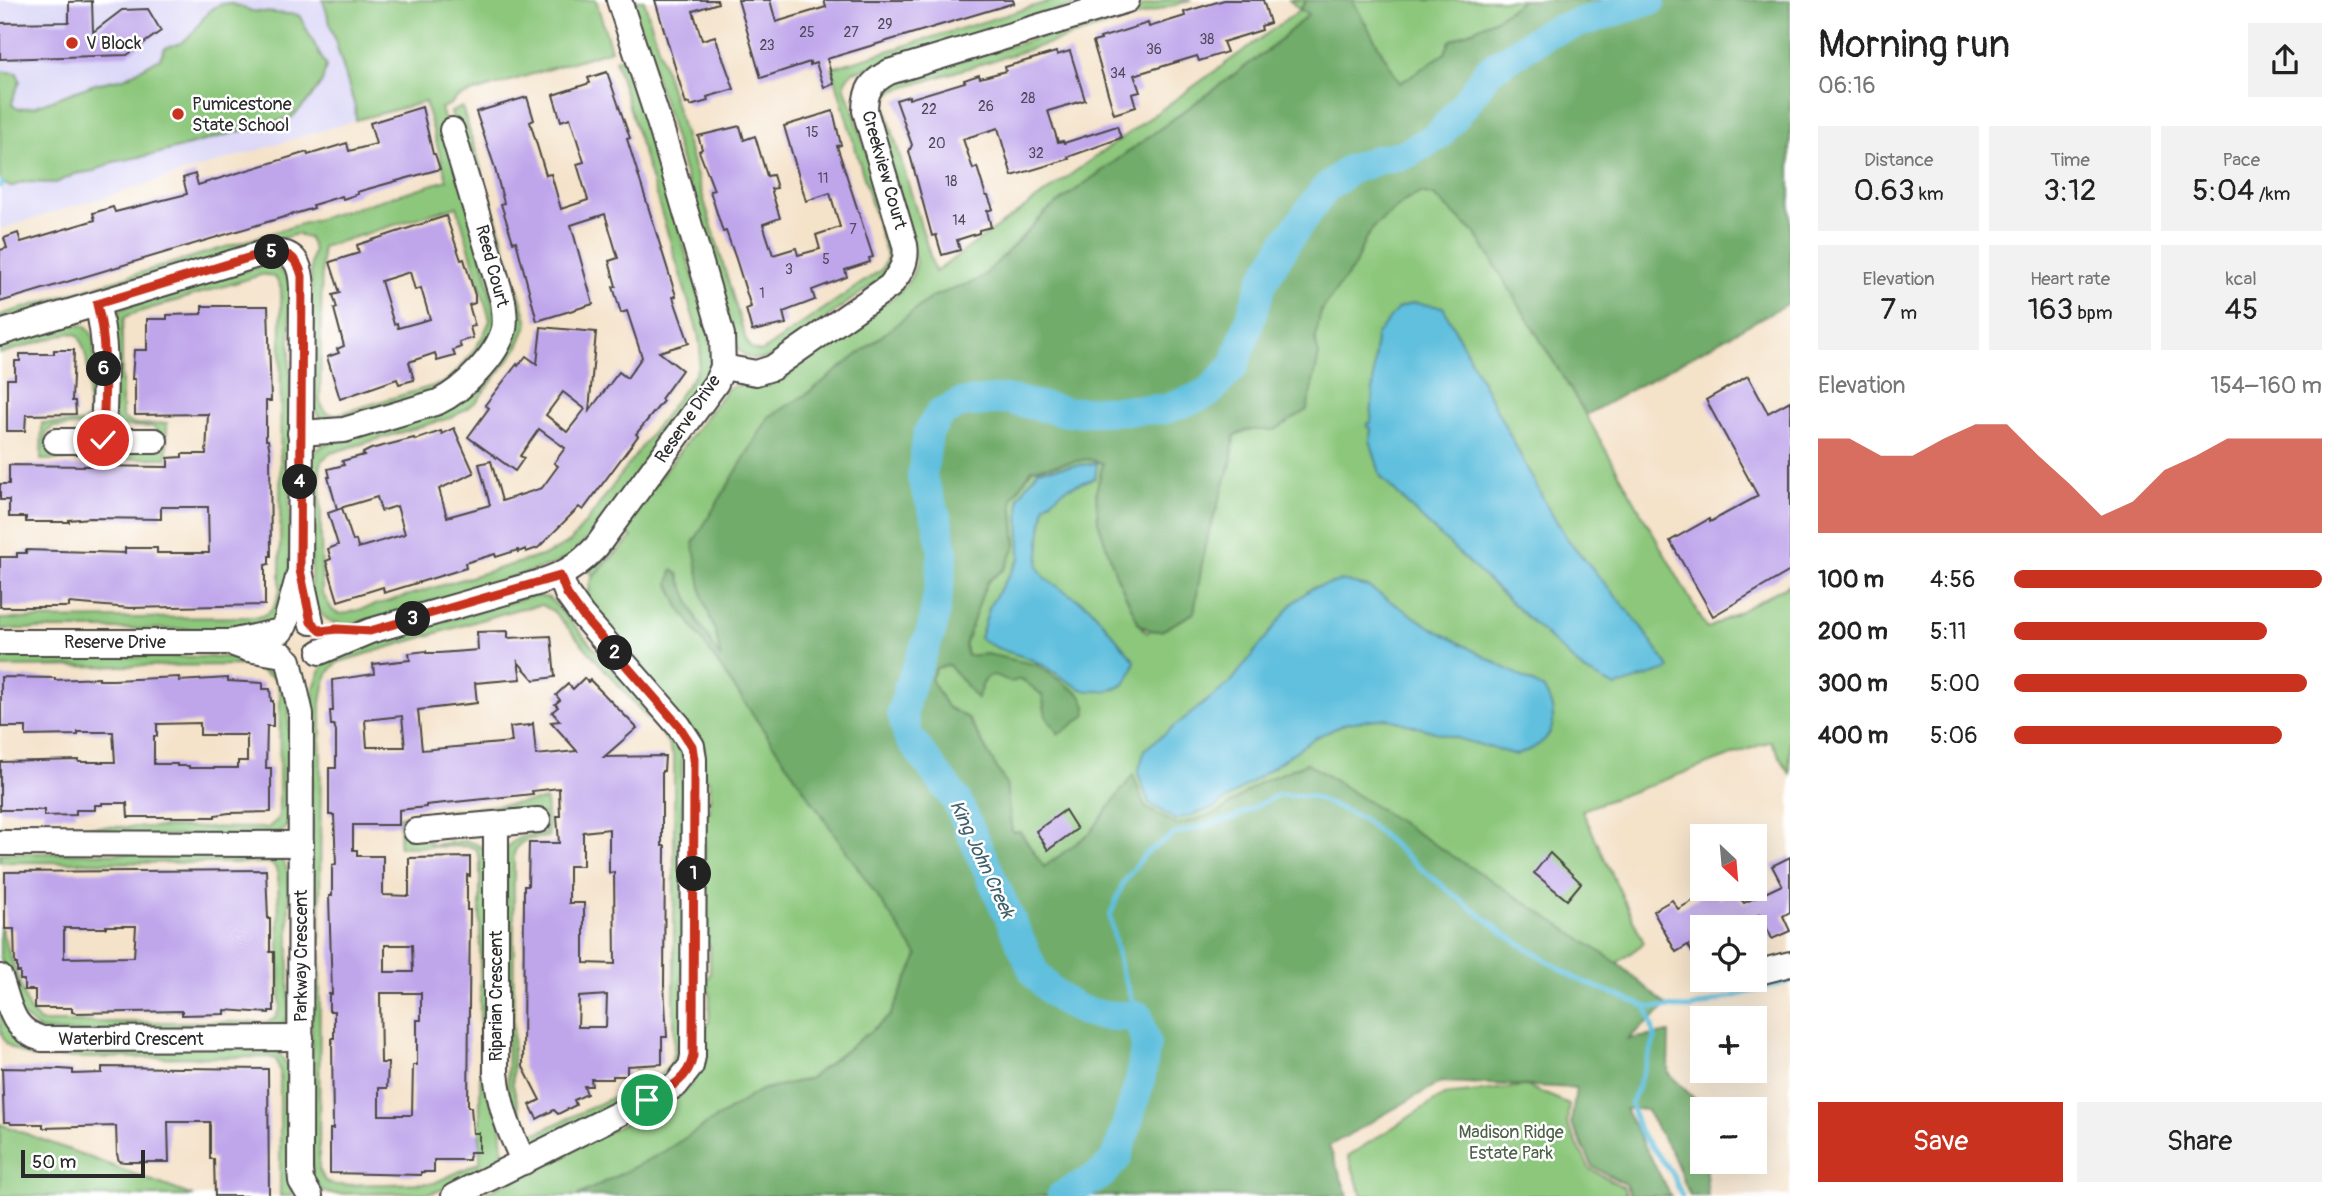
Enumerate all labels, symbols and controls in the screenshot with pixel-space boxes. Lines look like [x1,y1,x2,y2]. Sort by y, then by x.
house number: 29 [877,16,893,33]
text: Morning run [1818,21,2010,69]
button: share [2248,23,2322,97]
house number: 25 [799,24,815,41]
house number: 27 [843,24,859,41]
house number: 38 [1200,31,1214,48]
place label: V Block [86,32,142,55]
marker: V Block [64,35,80,51]
house number: 23 [759,37,775,54]
house number: 36 [1146,41,1162,58]
house number: 34 [1110,65,1126,82]
text: 06:16 [1818,71,1876,100]
house number: 28 [1021,90,1035,107]
place label: Pumicestone State School [192,93,292,137]
house number: 26 [978,98,994,115]
house number: 22 [921,101,937,118]
marker: Pumicestone State School [170,106,186,122]
street label: Creekview Court [856,108,912,233]
house number: 15 [805,124,819,141]
house number: 20 [928,135,946,152]
house number: 32 [1028,145,1044,162]
text: Distance [1864,148,1933,172]
text: Time [2050,148,2090,172]
text: Pace [2223,148,2260,172]
house number: 11 [818,170,828,187]
text: 0.63 [1854,172,1915,209]
text: 3:12 [2043,172,2097,209]
text: 5:04 [2192,172,2255,209]
house number: 18 [945,173,957,190]
text: km [1915,182,1944,206]
text: /km [2255,182,2290,206]
house number: 14 [952,212,966,229]
house number: 7 [849,221,857,238]
street label: Reed Court [470,222,514,310]
pin: 5 [254,234,290,270]
text: 5 [266,239,277,263]
house number: 5 [822,251,830,268]
house number: 3 [785,261,793,278]
text: Elevation [1862,267,1935,291]
text: Heart rate [2030,267,2110,291]
text: kcal [2226,267,2257,291]
house number: 1 [759,285,765,302]
text: 7 [1880,291,1896,328]
text: 163 [2027,291,2073,328]
text: 45 [2224,291,2258,328]
text: m [1896,301,1917,325]
text: bpm [2073,301,2113,325]
pin: 6 [86,352,122,386]
text: 6 [98,356,109,380]
street label: Reserve Drive [650,370,726,468]
text: Elevation [1818,371,1906,400]
text: 154–160 m [2210,371,2322,400]
pin [73,410,133,470]
icon: check [84,421,122,459]
pin: 4 [282,464,318,500]
text: 4 [294,469,305,493]
text: 100 m [1818,565,1884,594]
text: 4:56 [1930,565,1975,594]
pin: 3 [396,602,430,636]
text: 3 [407,606,418,630]
text: 200 m [1818,617,1888,646]
text: 5:11 [1930,617,1967,646]
street label: Reserve Drive [64,631,166,654]
pin: 2 [598,636,632,670]
text: 2 [609,640,620,664]
text: 300 m [1818,669,1888,698]
text: 5:00 [1930,669,1980,698]
text: 400 m [1818,721,1888,750]
text: 5:06 [1930,721,1978,750]
water label: King John Creek [944,796,1021,923]
north arrow [1690,824,1768,901]
map controls [1690,824,1767,1174]
pin: 1 [676,856,712,892]
text: 1 [690,861,697,885]
street label: Parkway Crescent [290,889,313,1022]
button: locate [1690,915,1767,992]
street label: Riparian Crescent [485,930,508,1062]
button: + [1690,1006,1767,1083]
street label: Waterbird Crescent [58,1028,205,1051]
pin [617,1070,677,1130]
icon: arrive [628,1081,666,1119]
button: − [1690,1097,1767,1174]
button: Save [1818,1102,2063,1182]
button: Share [2077,1102,2322,1182]
park label: Madison Ridge Estate Park [1458,1121,1564,1165]
scale bar [21,1147,145,1179]
text: 50 m [32,1150,76,1174]

